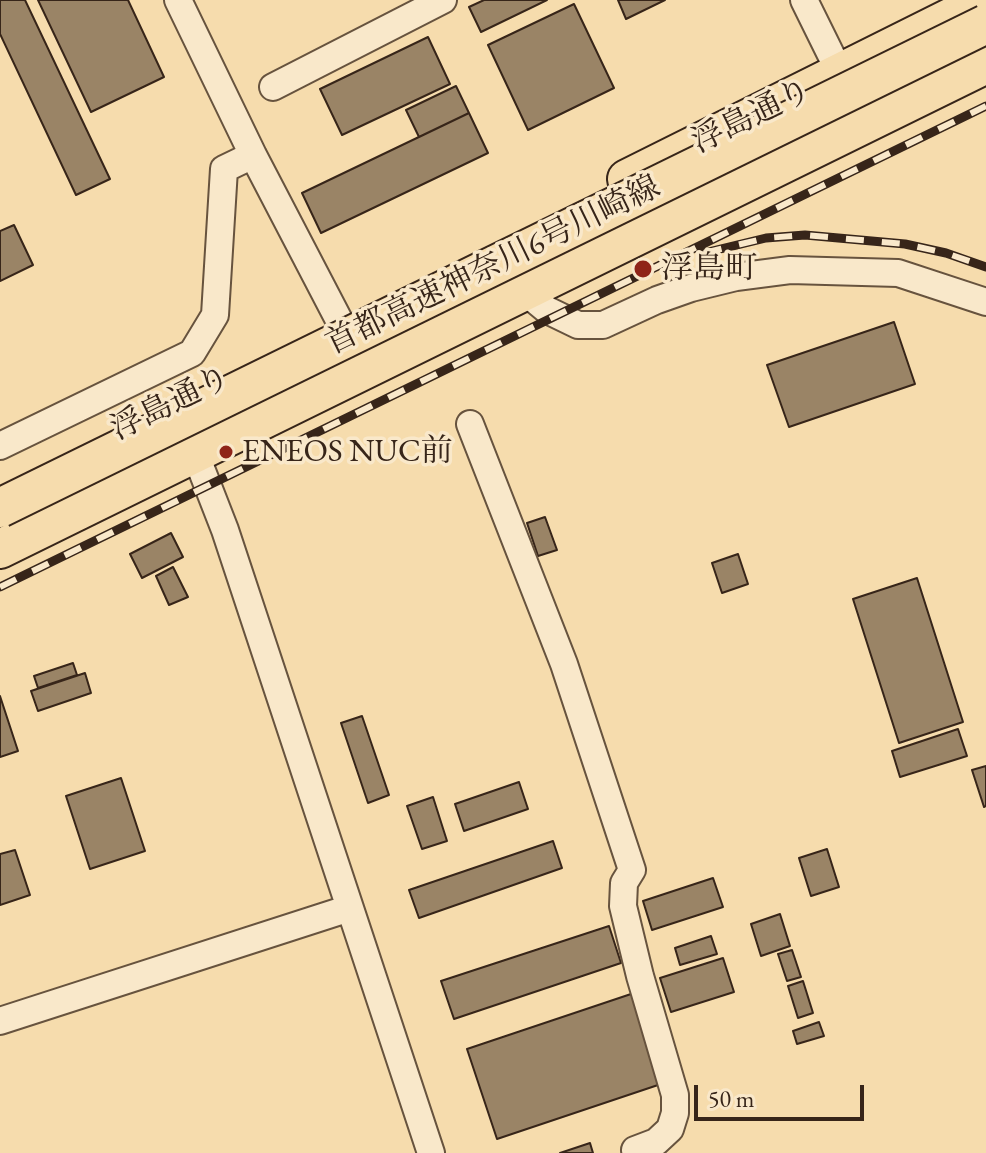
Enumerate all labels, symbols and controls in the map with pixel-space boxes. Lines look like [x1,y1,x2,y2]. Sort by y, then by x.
street label: 浮島通り [686,72,818,162]
street label: 首都高速神奈川6号川崎線 [319,168,667,364]
place label: 浮島町 [661,250,757,288]
marker: 浮島町 [632,258,654,280]
street label: 浮島通り [105,359,237,449]
place label: ENEOS NUC前 [242,433,453,471]
marker: ENEOS NUC前 [217,443,235,461]
scale bar [698,1069,868,1119]
text: 50 m [708,1083,755,1114]

